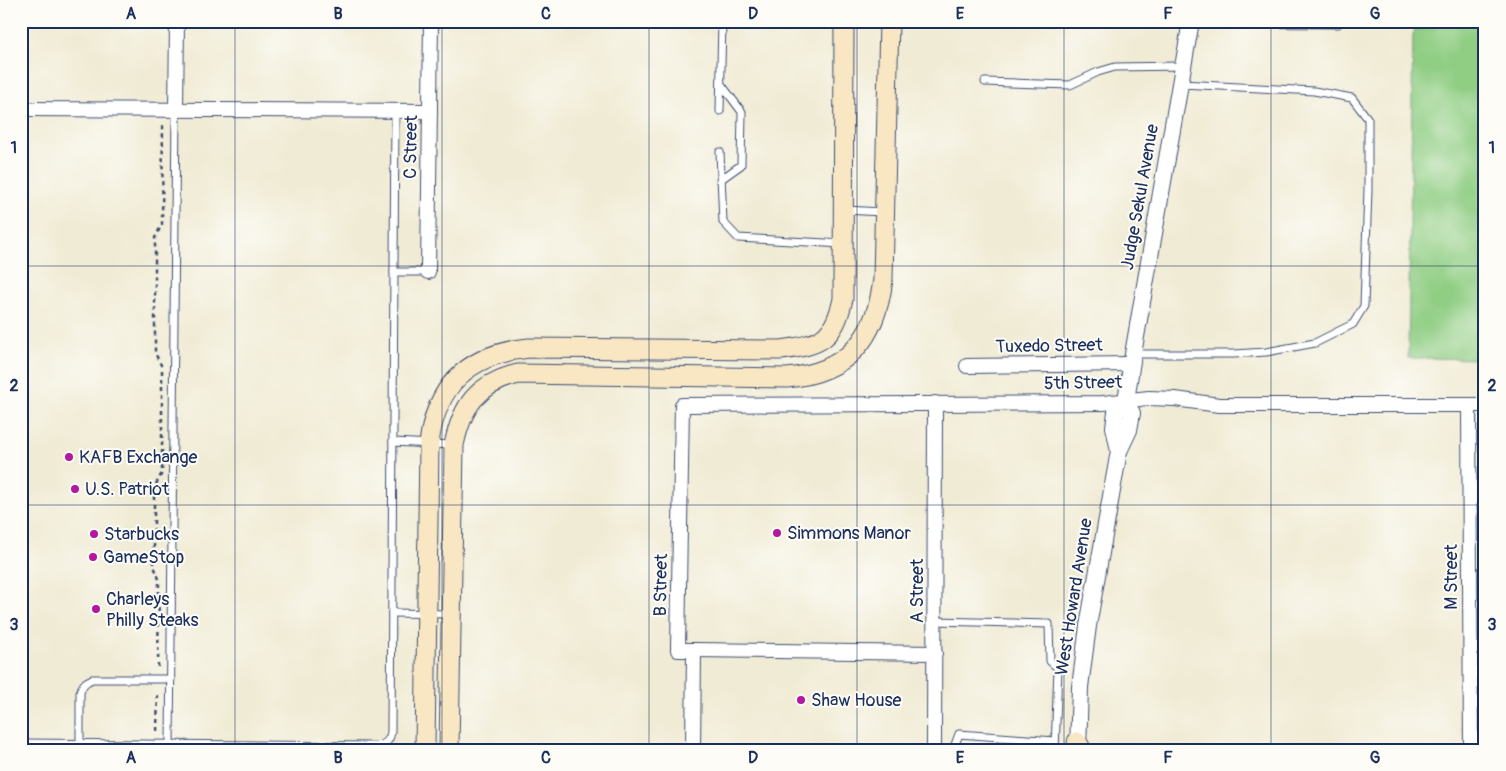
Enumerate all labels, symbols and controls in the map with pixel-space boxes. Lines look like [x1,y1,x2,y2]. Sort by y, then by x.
text: A [126,4,137,24]
text: B [333,4,343,24]
text: C [541,4,551,24]
text: D [748,4,758,24]
text: E [956,4,965,24]
text: F [1163,4,1173,24]
text: G [1370,4,1381,24]
street label: C Street [399,114,423,179]
street label: Judge Sekul Avenue [1116,122,1164,272]
text: 1 [11,138,17,158]
text: 1 [1489,138,1495,158]
street label: Tuxedo Street [995,334,1104,358]
street label: 5th Street [1044,371,1123,395]
text: 2 [10,376,19,396]
text: 2 [1488,376,1497,396]
place label: KAFB Exchange [79,446,198,469]
marker: KAFB Exchange [63,451,75,463]
place label: U.S. Patriot [85,478,170,501]
marker: U.S. Patriot [69,483,81,495]
street label: West Howard Avenue [1050,517,1098,677]
place label: Simmons Manor [787,522,912,545]
place label: Starbucks [104,523,179,546]
marker: Simmons Manor [771,527,783,539]
marker: Starbucks [88,528,100,540]
street label: M Street [1440,543,1463,610]
place label: GameStop [103,546,184,569]
marker: GameStop [87,551,99,563]
street label: B Street [649,553,673,617]
street label: A Street [906,558,929,623]
place label: Charleys Philly Steaks [106,588,198,632]
marker: Charleys Philly Steaks [90,603,102,615]
text: 3 [10,615,19,635]
text: 3 [1488,615,1497,635]
place label: Shaw House [811,689,902,712]
marker: Shaw House [795,694,807,706]
text: A [126,748,137,768]
text: B [333,748,343,768]
text: C [541,748,551,768]
text: D [748,748,758,768]
text: E [956,748,965,768]
text: F [1163,748,1173,768]
text: G [1370,748,1381,768]

